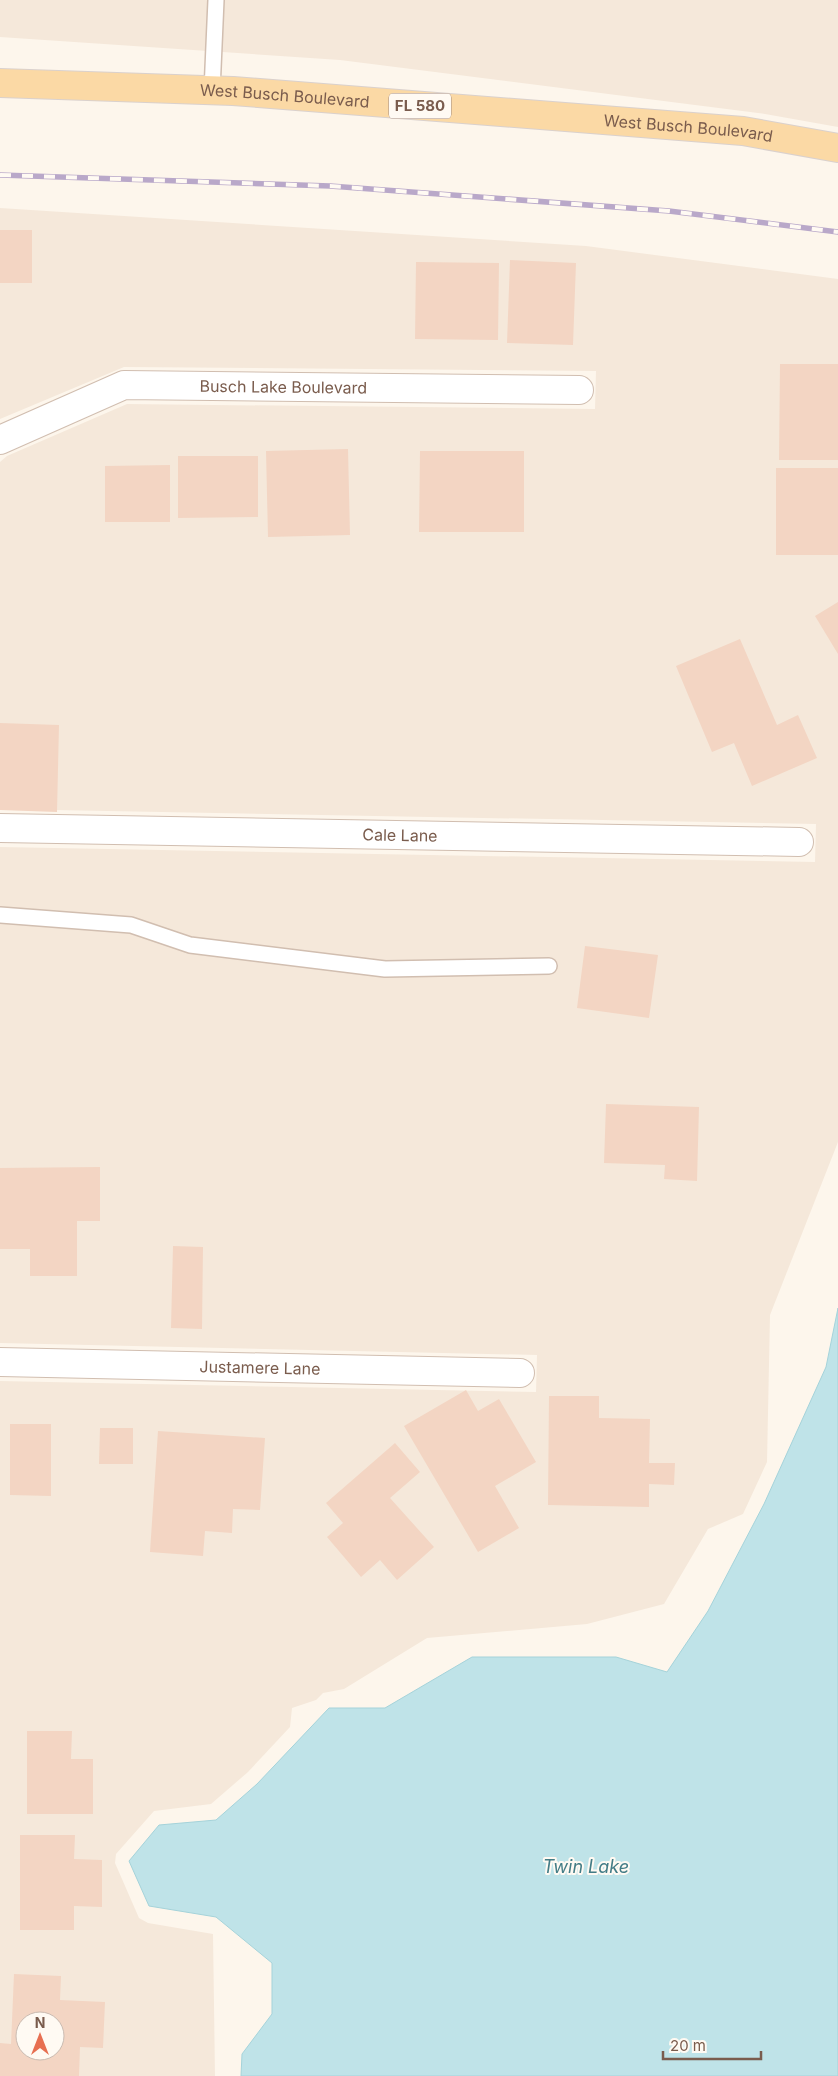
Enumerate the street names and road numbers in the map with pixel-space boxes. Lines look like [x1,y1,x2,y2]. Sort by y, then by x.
street label: West Busch Boulevard [200,80,370,112]
road number: FL 580 [389,94,451,118]
street label: West Busch Boulevard [603,110,775,146]
street label: Busch Lake Boulevard [199,376,367,398]
street label: Cale Lane [362,824,438,846]
street label: Justamere Lane [199,1356,321,1379]

